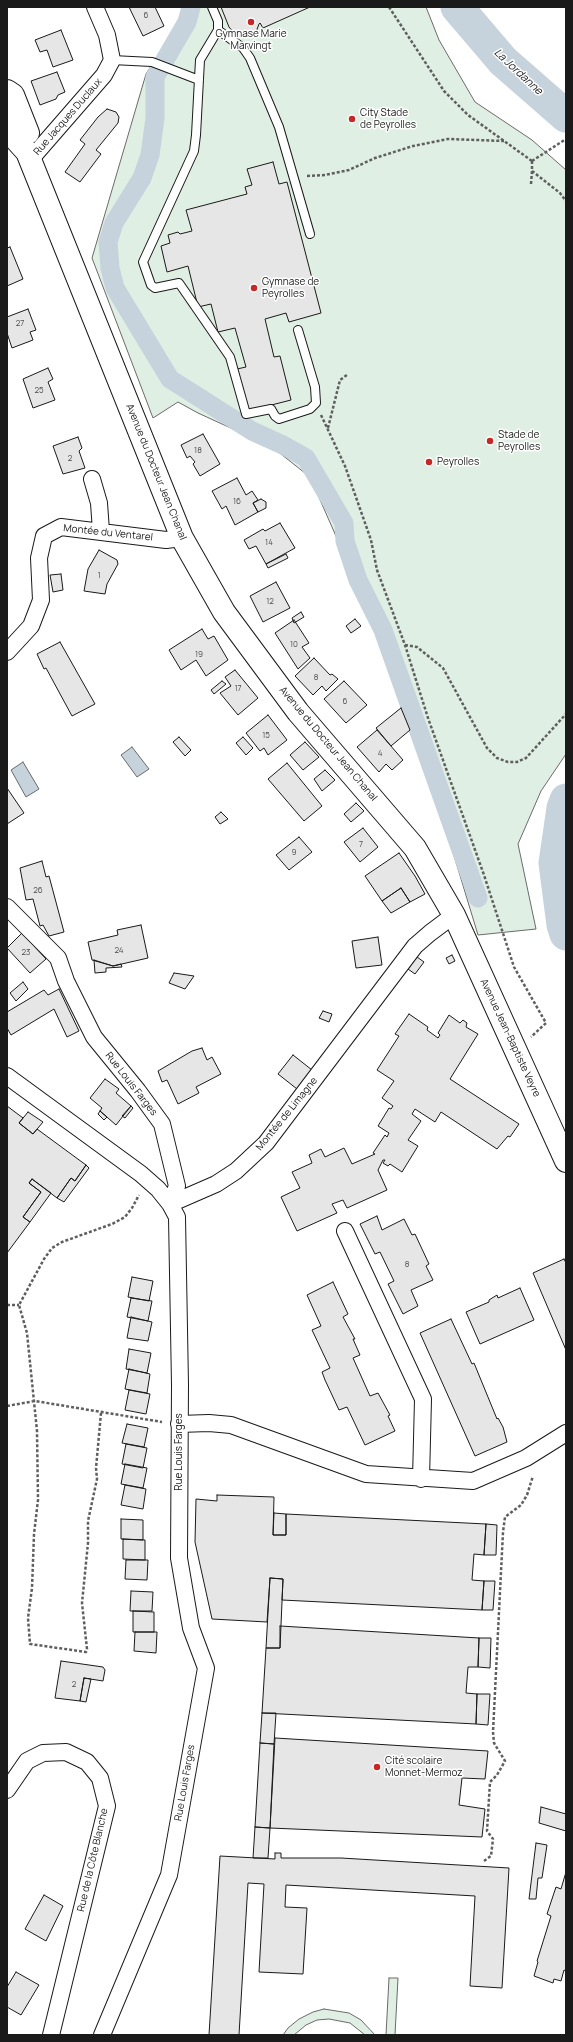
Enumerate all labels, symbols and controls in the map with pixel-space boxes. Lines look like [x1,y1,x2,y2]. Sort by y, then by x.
house number: 6 [144,11,148,21]
marker: Gymnase Marie Marvingt [246,17,256,27]
place label: Gymnase Marie Marvingt [215,28,287,52]
water label: La Jordanne [491,46,545,98]
street label: Rue Jacques Duclaux [31,76,105,158]
place label: City Stade de Peyrolles [360,107,416,130]
marker: City Stade de Peyrolles [347,114,357,124]
place label: Gymnase de Peyrolles [262,276,319,300]
marker: Gymnase de Peyrolles [249,283,259,293]
house number: 27 [16,319,24,329]
house number: 25 [34,386,44,396]
street label: Avenue du Docteur Jean Chanal [123,402,189,542]
place label: Stade de Peyrolles [498,429,540,452]
marker: Stade de Peyrolles [485,436,495,446]
house number: 18 [194,446,202,456]
house number: 2 [68,454,72,464]
place label: Peyrolles [437,456,479,468]
marker: Peyrolles [424,457,434,467]
house number: 16 [233,497,241,507]
street label: Montée du Ventarel [63,522,153,544]
house number: 14 [265,538,273,548]
house number: 1 [97,571,101,581]
house number: 12 [266,597,274,607]
house number: 10 [290,640,298,650]
house number: 19 [195,650,203,660]
house number: 8 [314,673,318,683]
house number: 17 [234,684,242,694]
street label: Avenue du Docteur Jean Chanal [277,684,379,804]
house number: 6 [343,697,347,707]
house number: 15 [262,731,270,741]
house number: 4 [378,749,382,759]
house number: 7 [359,840,363,850]
house number: 9 [292,848,296,858]
house number: 26 [33,886,43,896]
house number: 24 [114,946,124,956]
house number: 23 [22,948,30,958]
street label: Avenue Jean-Baptiste Veyre [477,977,543,1099]
street label: Rue Louis Farges [102,1050,160,1118]
street label: Montée de Limagne [254,1075,320,1153]
house number: 8 [405,1260,409,1270]
street label: Rue Louis Farges [173,1413,185,1491]
house number: 2 [72,1680,76,1690]
street label: Rue Louis Farges [172,1744,198,1822]
place label: Cité scolaire Monnet-Mermoz [385,1755,463,1778]
marker: Cité scolaire Monnet-Mermoz [372,1762,382,1772]
street label: Rue de la Côte Blanche [75,1807,111,1913]

